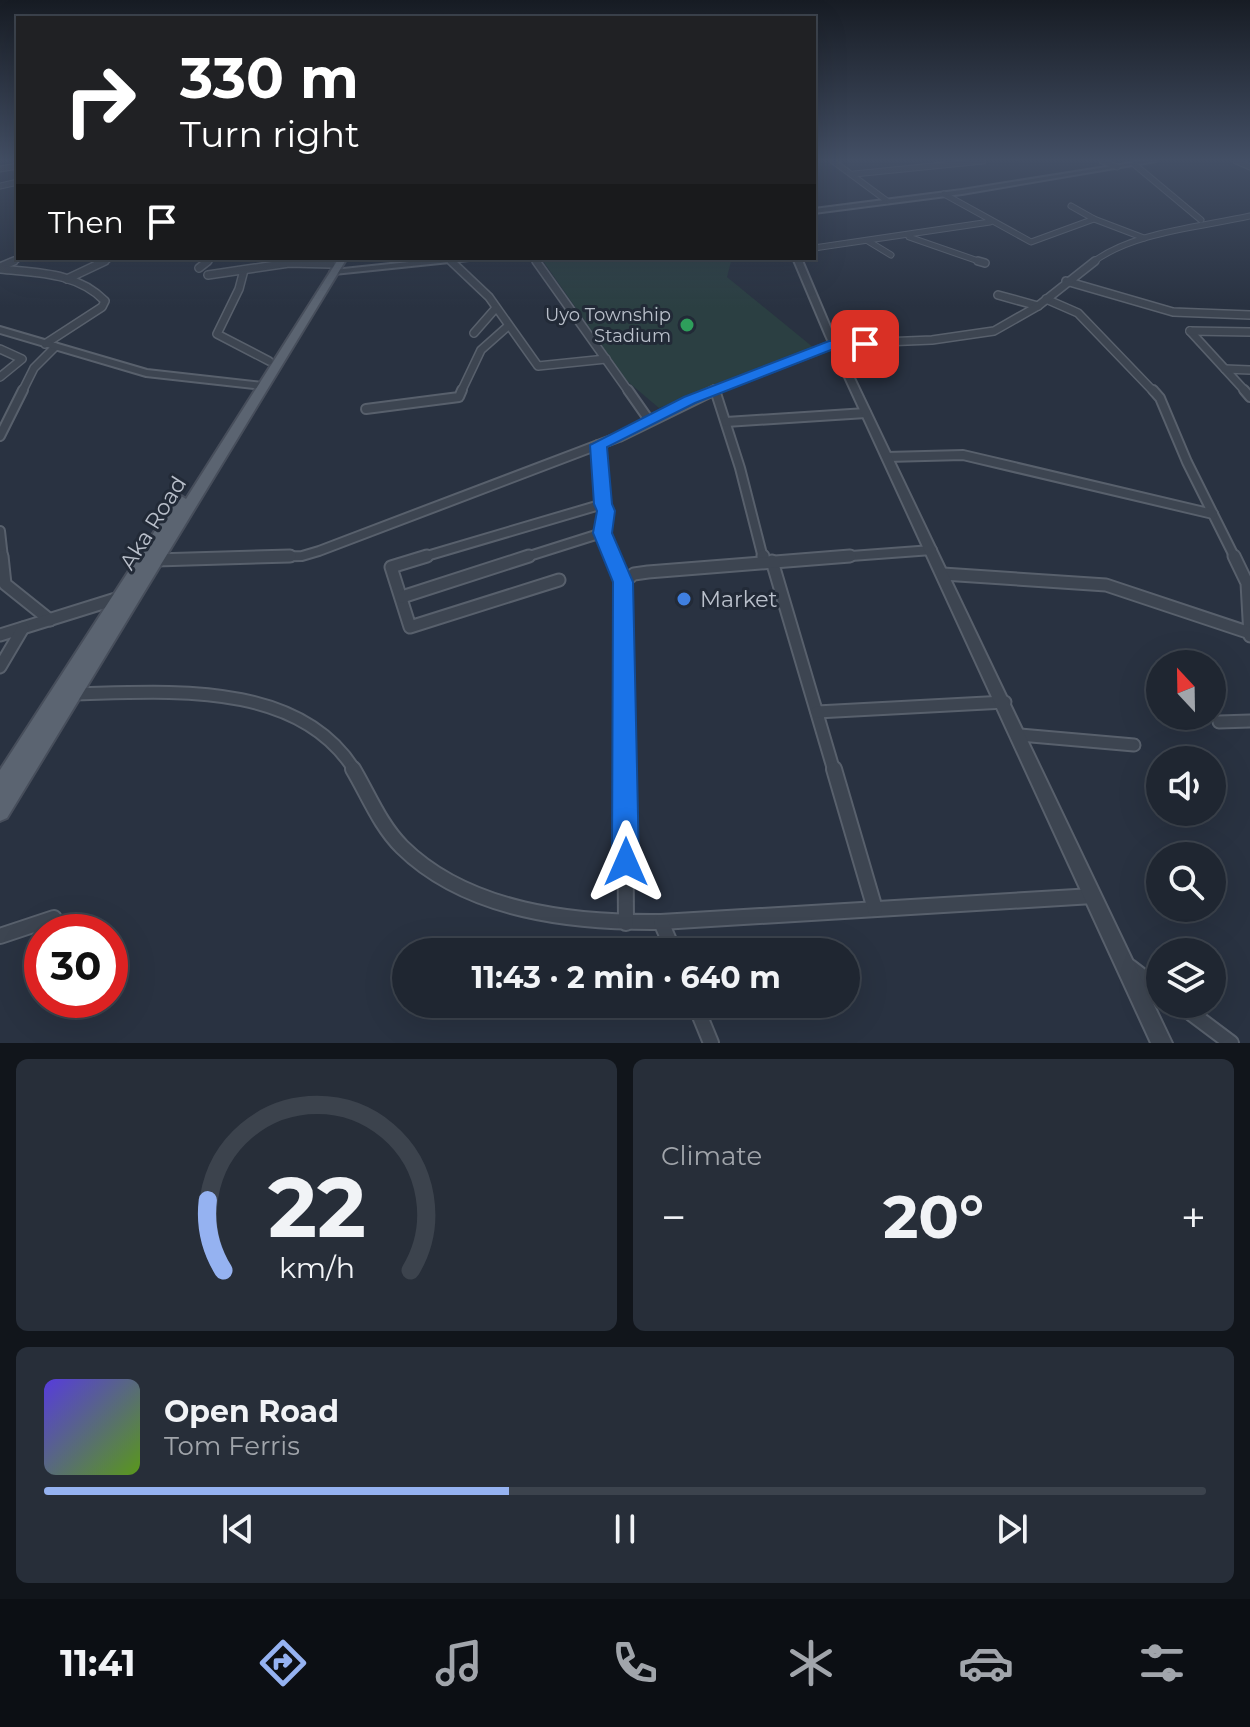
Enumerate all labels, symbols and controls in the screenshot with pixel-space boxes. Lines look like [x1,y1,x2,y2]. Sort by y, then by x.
text: 330 m [180,44,359,112]
icon: right [48,48,152,152]
text: Turn right [180,112,360,156]
icon: arrive [140,200,184,244]
text: Then [48,204,124,241]
place label: Uyo Township Stadium [545,304,671,347]
pin [831,310,899,378]
marker: Uyo Township Stadium [678,316,696,334]
icon: arrive [843,322,887,366]
street label: Aka Road [114,471,192,575]
place label: Market [700,586,778,613]
marker: Market [675,590,693,608]
north arrow [1146,650,1226,730]
map controls [1146,650,1226,1018]
button: sound [1146,746,1226,826]
position arrow [584,820,668,904]
button: search [1146,842,1226,922]
speed limit sign: 30 [24,914,128,1018]
button: layers [1146,938,1226,1018]
text: 11:43 · 2 min · 640 m [471,959,781,996]
text: Climate [661,1140,762,1172]
text: 22 [267,1156,366,1258]
text: 20° [883,1180,984,1253]
text: − [661,1190,686,1244]
text: + [1181,1190,1206,1244]
text: km/h [278,1250,355,1285]
text: Open Road [164,1393,339,1430]
text: Tom Ferris [164,1430,300,1462]
icon: previous [216,1507,260,1551]
icon: pause [603,1507,647,1551]
icon: next [990,1507,1034,1551]
icon: directions [255,1635,311,1691]
icon: music [431,1635,487,1691]
icon: phone [607,1635,663,1691]
icon: climate [783,1635,839,1691]
icon: car [958,1635,1014,1691]
icon: filters [1134,1635,1190,1691]
text: 11:41 [60,1641,136,1685]

